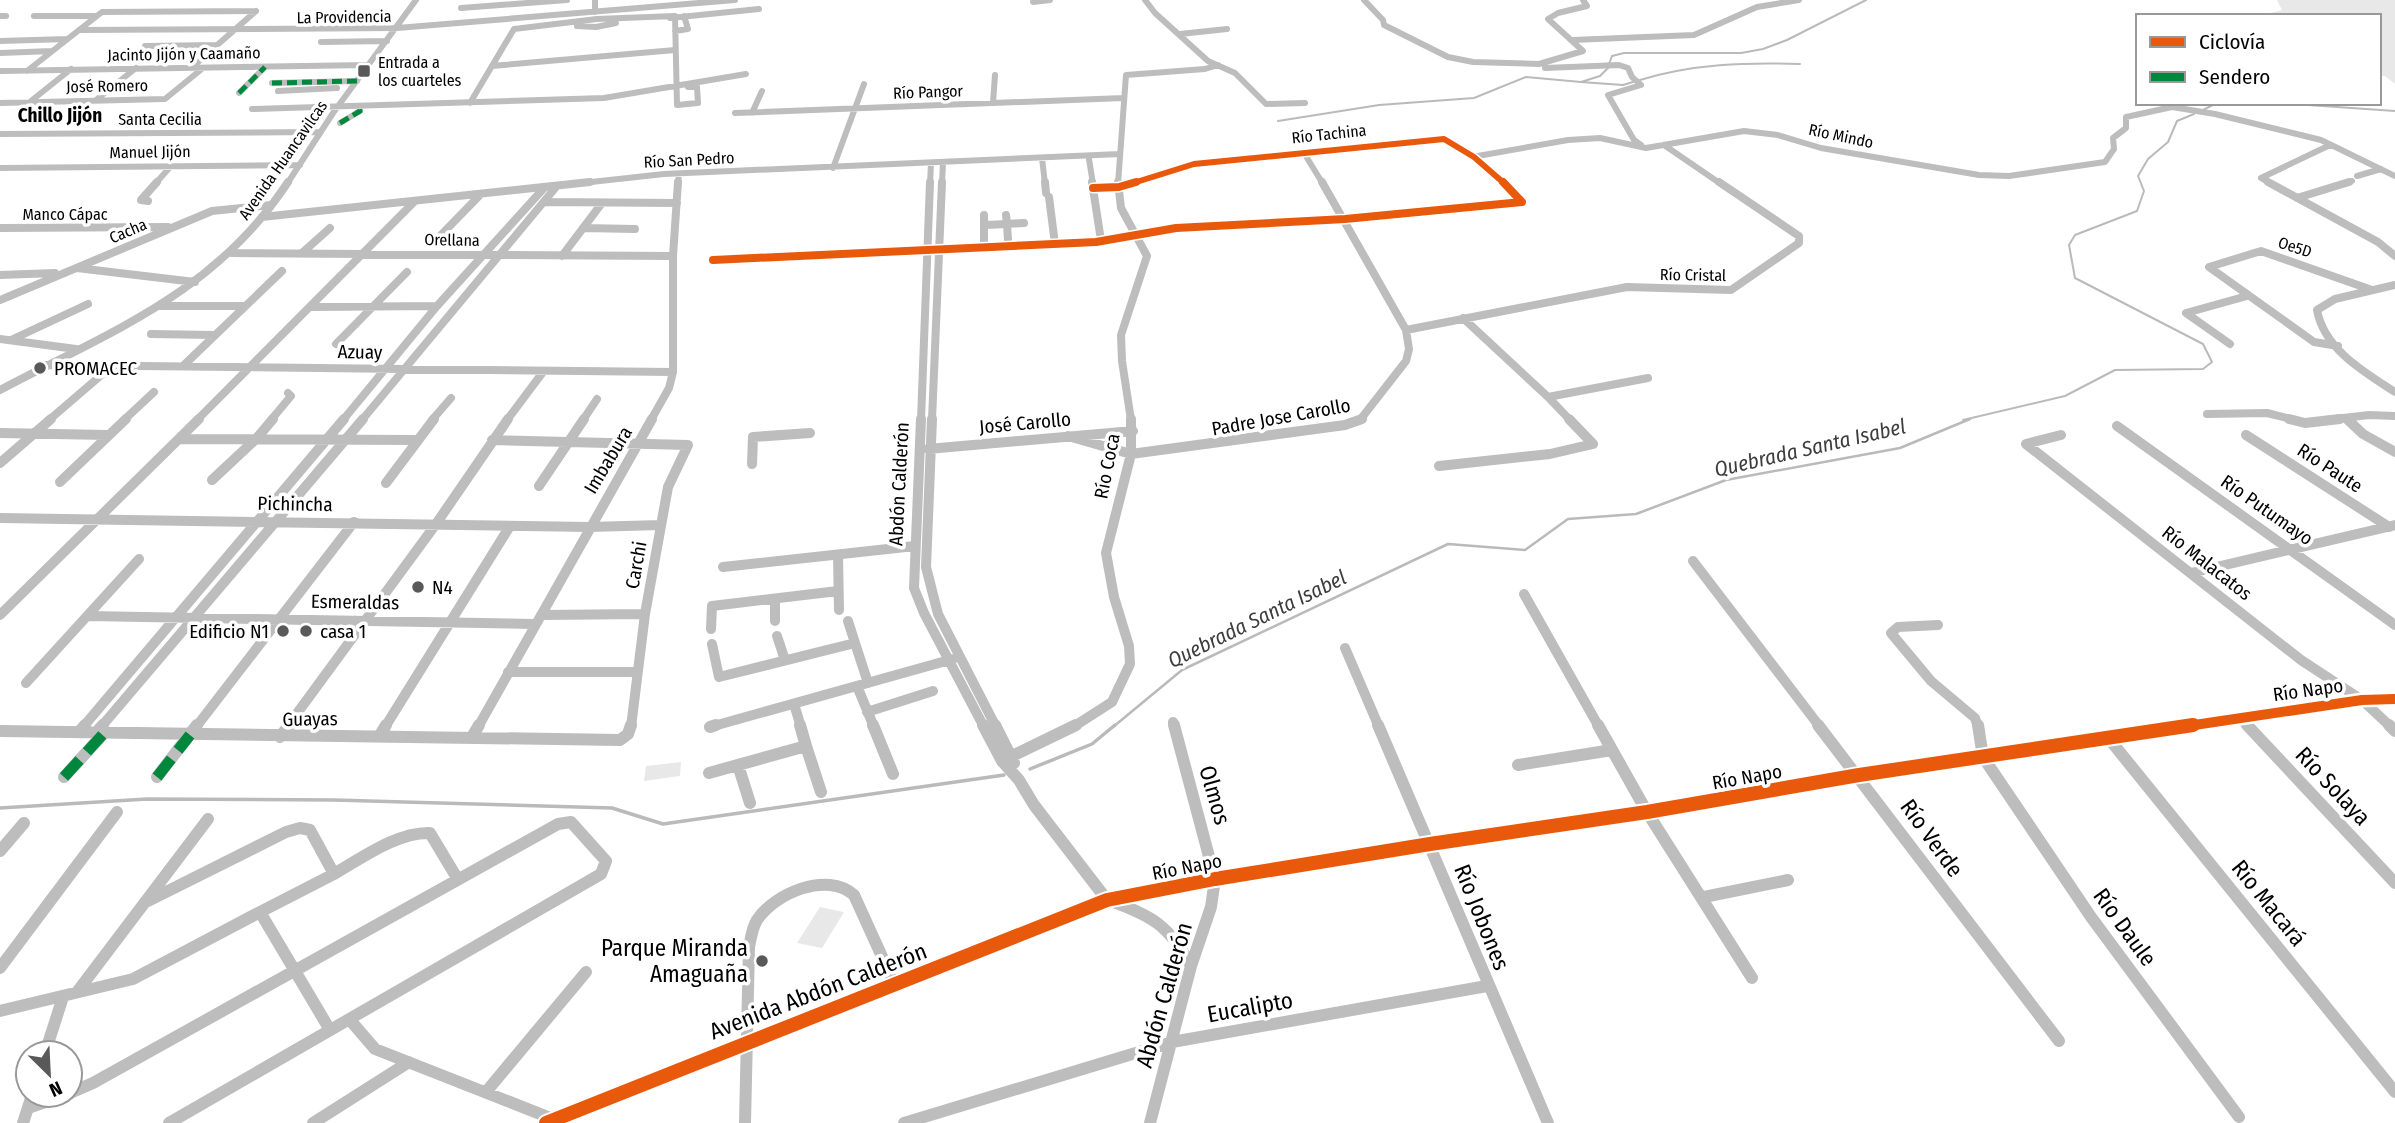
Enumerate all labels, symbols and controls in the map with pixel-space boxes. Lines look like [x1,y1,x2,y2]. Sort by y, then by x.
street label: La Providencia [296,7,392,27]
legend [2136,14,2381,105]
text: Ciclovía [2199,29,2265,55]
street label: Jacinto Jijón y Caamaño [107,43,261,65]
place label: Entrada a los cuarteles [378,53,462,90]
marker: Entrada a los cuarteles [356,63,372,79]
text: Sendero [2199,64,2270,90]
street label: José Romero [66,76,148,96]
street label: Río Pangor [893,81,964,103]
street label: Avenida Huancavilcas [235,97,331,223]
district label: Chillo Jijón [18,104,102,127]
street label: Santa Cecilia [118,110,202,129]
street label: Río Mindo [1807,120,1875,152]
street label: Río Tachina [1291,121,1367,147]
street label: Manuel Jijón [109,142,191,162]
street label: Río San Pedro [643,148,735,172]
street label: Manco Cápac [22,205,108,224]
street label: Cacha [106,215,150,247]
street label: Orellana [424,230,480,250]
street label: Oe5D [2276,233,2314,261]
street label: Río Cristal [1660,265,1726,285]
street label: Azuay [337,340,383,364]
place label: PROMACEC [54,357,138,380]
marker: PROMACEC [32,360,48,376]
street label: Padre Jose Carollo [1210,393,1352,441]
street label: José Carollo [978,408,1072,438]
water label: Quebrada Santa Isabel [1712,413,1908,483]
street label: Imbabura [579,422,637,498]
street label: Abdón Calderón [884,422,914,546]
street label: Río Coca [1089,431,1125,501]
street label: Río Paute [2293,438,2367,498]
street label: Río Putumayo [2216,470,2318,550]
street label: Pichincha [257,492,333,516]
street label: Río Malacatos [2157,521,2257,605]
street label: Carchi [621,539,651,591]
water label: Quebrada Santa Isabel [1163,564,1351,674]
place label: N4 [432,576,453,599]
marker: N4 [410,579,426,595]
street label: Esmeraldas [311,590,399,614]
place label: Edificio N1 [189,620,269,643]
place label: casa 1 [320,620,366,643]
marker: Edificio N1 [275,623,291,639]
marker: casa 1 [298,623,314,639]
street label: Río Napo [2271,674,2345,706]
street label: Guayas [282,707,338,731]
street label: Río Solaya [2290,741,2376,831]
street label: Río Napo [1710,760,1784,794]
street label: Olmos [1193,762,1237,828]
street label: Río Verde [1894,794,1970,882]
street label: Río Napo [1150,849,1224,885]
street label: Río Macará [2226,854,2312,952]
street label: Río Jobones [1448,860,1516,974]
street label: Río Daule [2087,883,2163,971]
street label: Abdón Calderón [1130,919,1198,1071]
place label: Parque Miranda Amaguaña [601,934,748,988]
street label: Avenida Abdón Calderón [705,937,931,1045]
marker: Parque Miranda Amaguaña [754,953,770,969]
street label: Eucalipto [1205,986,1295,1028]
north arrow [14,1039,84,1109]
text: N [46,1076,66,1102]

